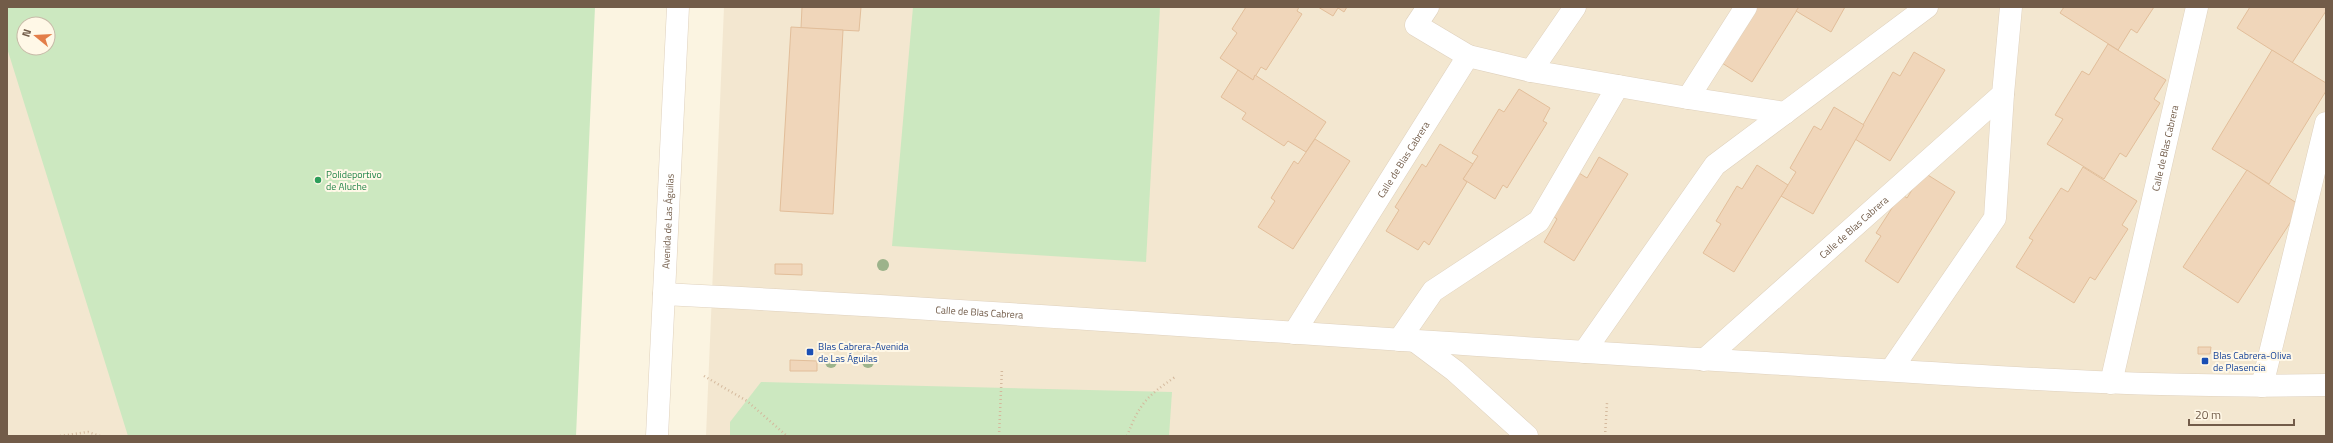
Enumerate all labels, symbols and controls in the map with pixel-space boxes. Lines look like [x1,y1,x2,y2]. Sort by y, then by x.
north arrow [16,16,56,56]
text: N [18,27,35,39]
street label: Calle de Blas Cabrera [2148,104,2182,193]
street label: Calle de Blas Cabrera [1373,118,1433,201]
place label: Polideportivo de Aluche [326,167,382,194]
street label: Avenida de Las Águilas [658,173,677,269]
marker: Polideportivo de Aluche [313,175,323,185]
street label: Calle de Blas Cabrera [1816,192,1891,262]
street label: Calle de Blas Cabrera [935,302,1024,322]
place label: Blas Cabrera-Avenida de Las Águilas [818,339,909,366]
marker: Blas Cabrera-Avenida de Las Águilas [805,347,815,357]
place label: Blas Cabrera-Oliva de Plasencia [2213,348,2291,375]
marker: Blas Cabrera-Oliva de Plasencia [2200,356,2210,366]
scale bar [2189,401,2294,427]
text: 20 m [2195,405,2221,424]

